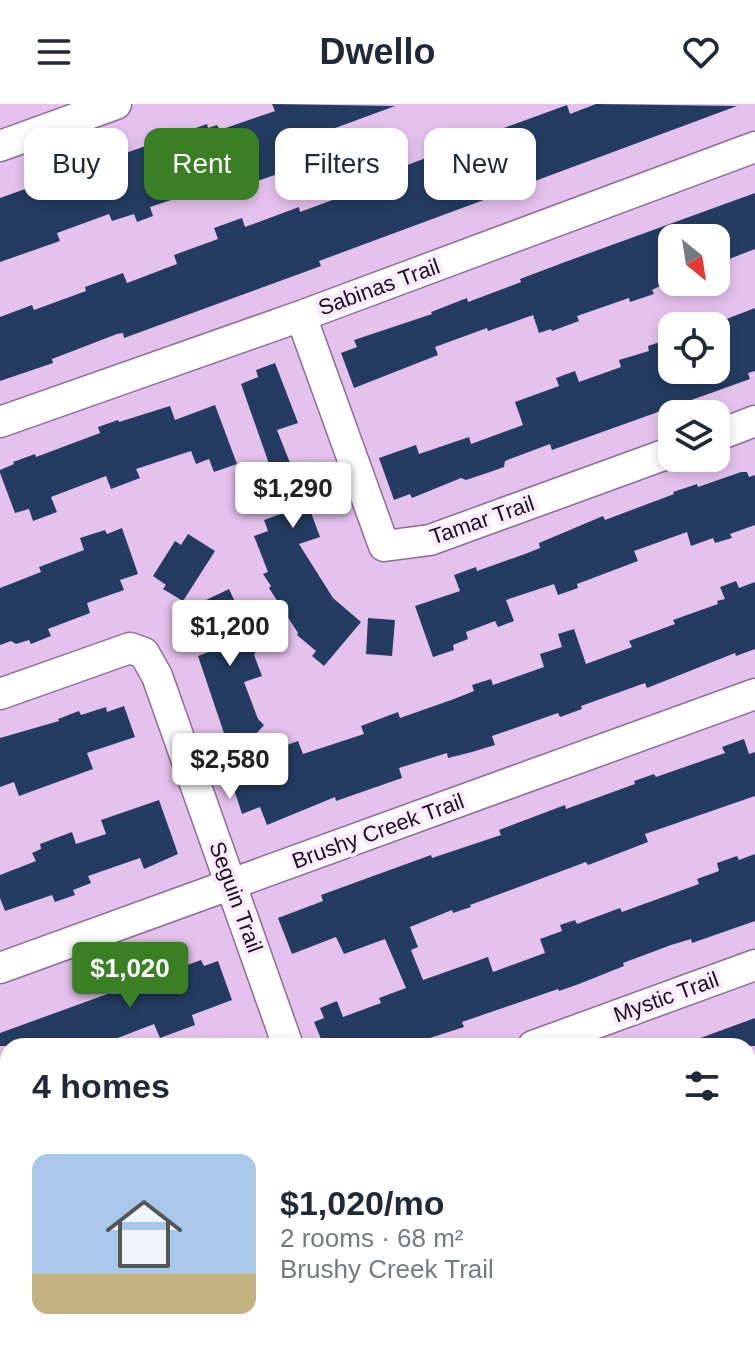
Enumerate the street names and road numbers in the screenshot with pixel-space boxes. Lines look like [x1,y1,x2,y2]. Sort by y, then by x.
street label: Sabinas Trail [315,254,443,320]
street label: Tamar Trail [426,490,538,550]
street label: Brushy Creek Trail [289,788,467,874]
street label: Seguin Trail [204,838,268,956]
street label: Mystic Trail [610,966,722,1028]

